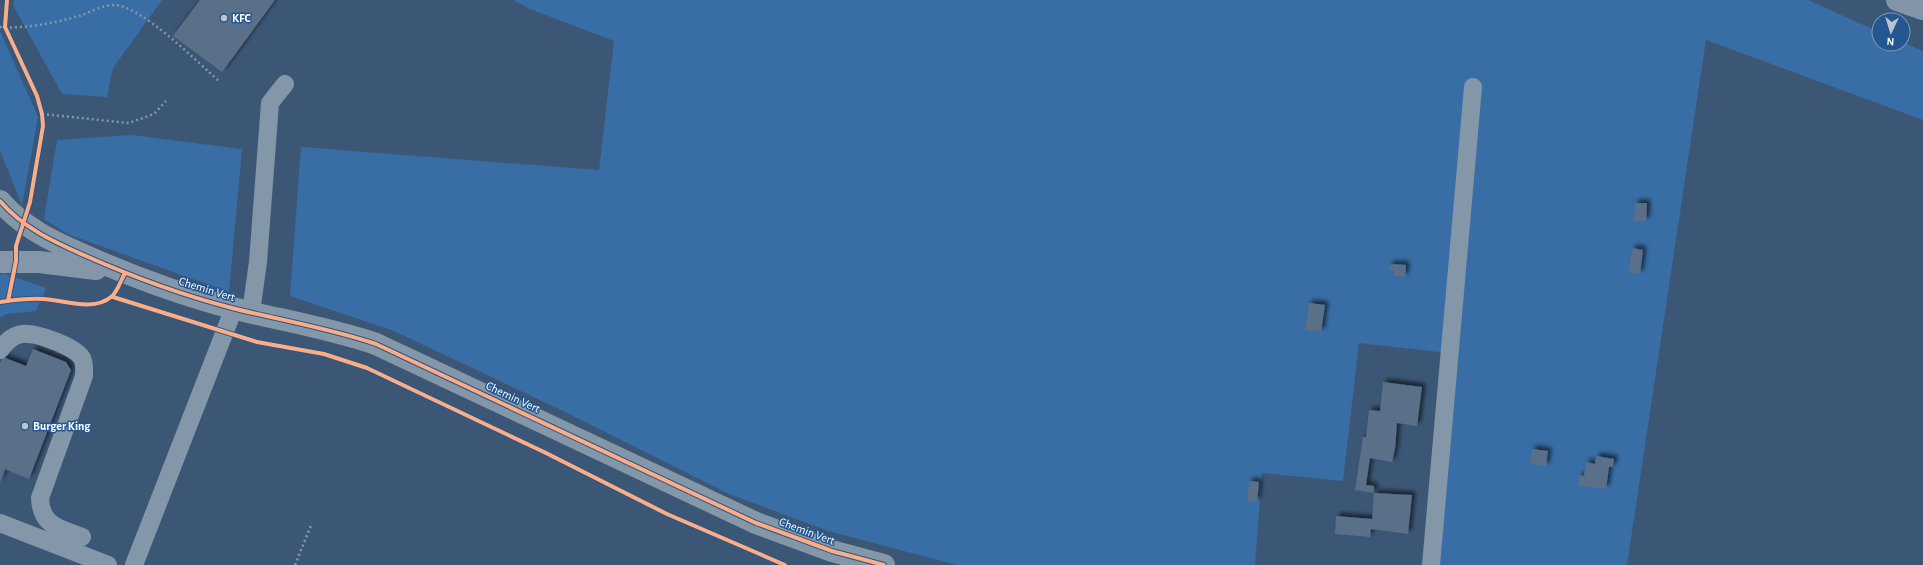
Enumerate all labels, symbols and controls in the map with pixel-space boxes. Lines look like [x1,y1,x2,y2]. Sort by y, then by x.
place label: KFC [232,12,251,24]
north arrow [1871,12,1911,52]
marker: KFC [219,13,229,23]
text: N [1886,36,1895,47]
street label: Chemin Vert [177,275,237,303]
street label: Chemin Vert [484,379,542,415]
place label: Burger King [33,420,91,432]
marker: Burger King [20,421,30,431]
street label: Chemin Vert [778,515,837,547]

